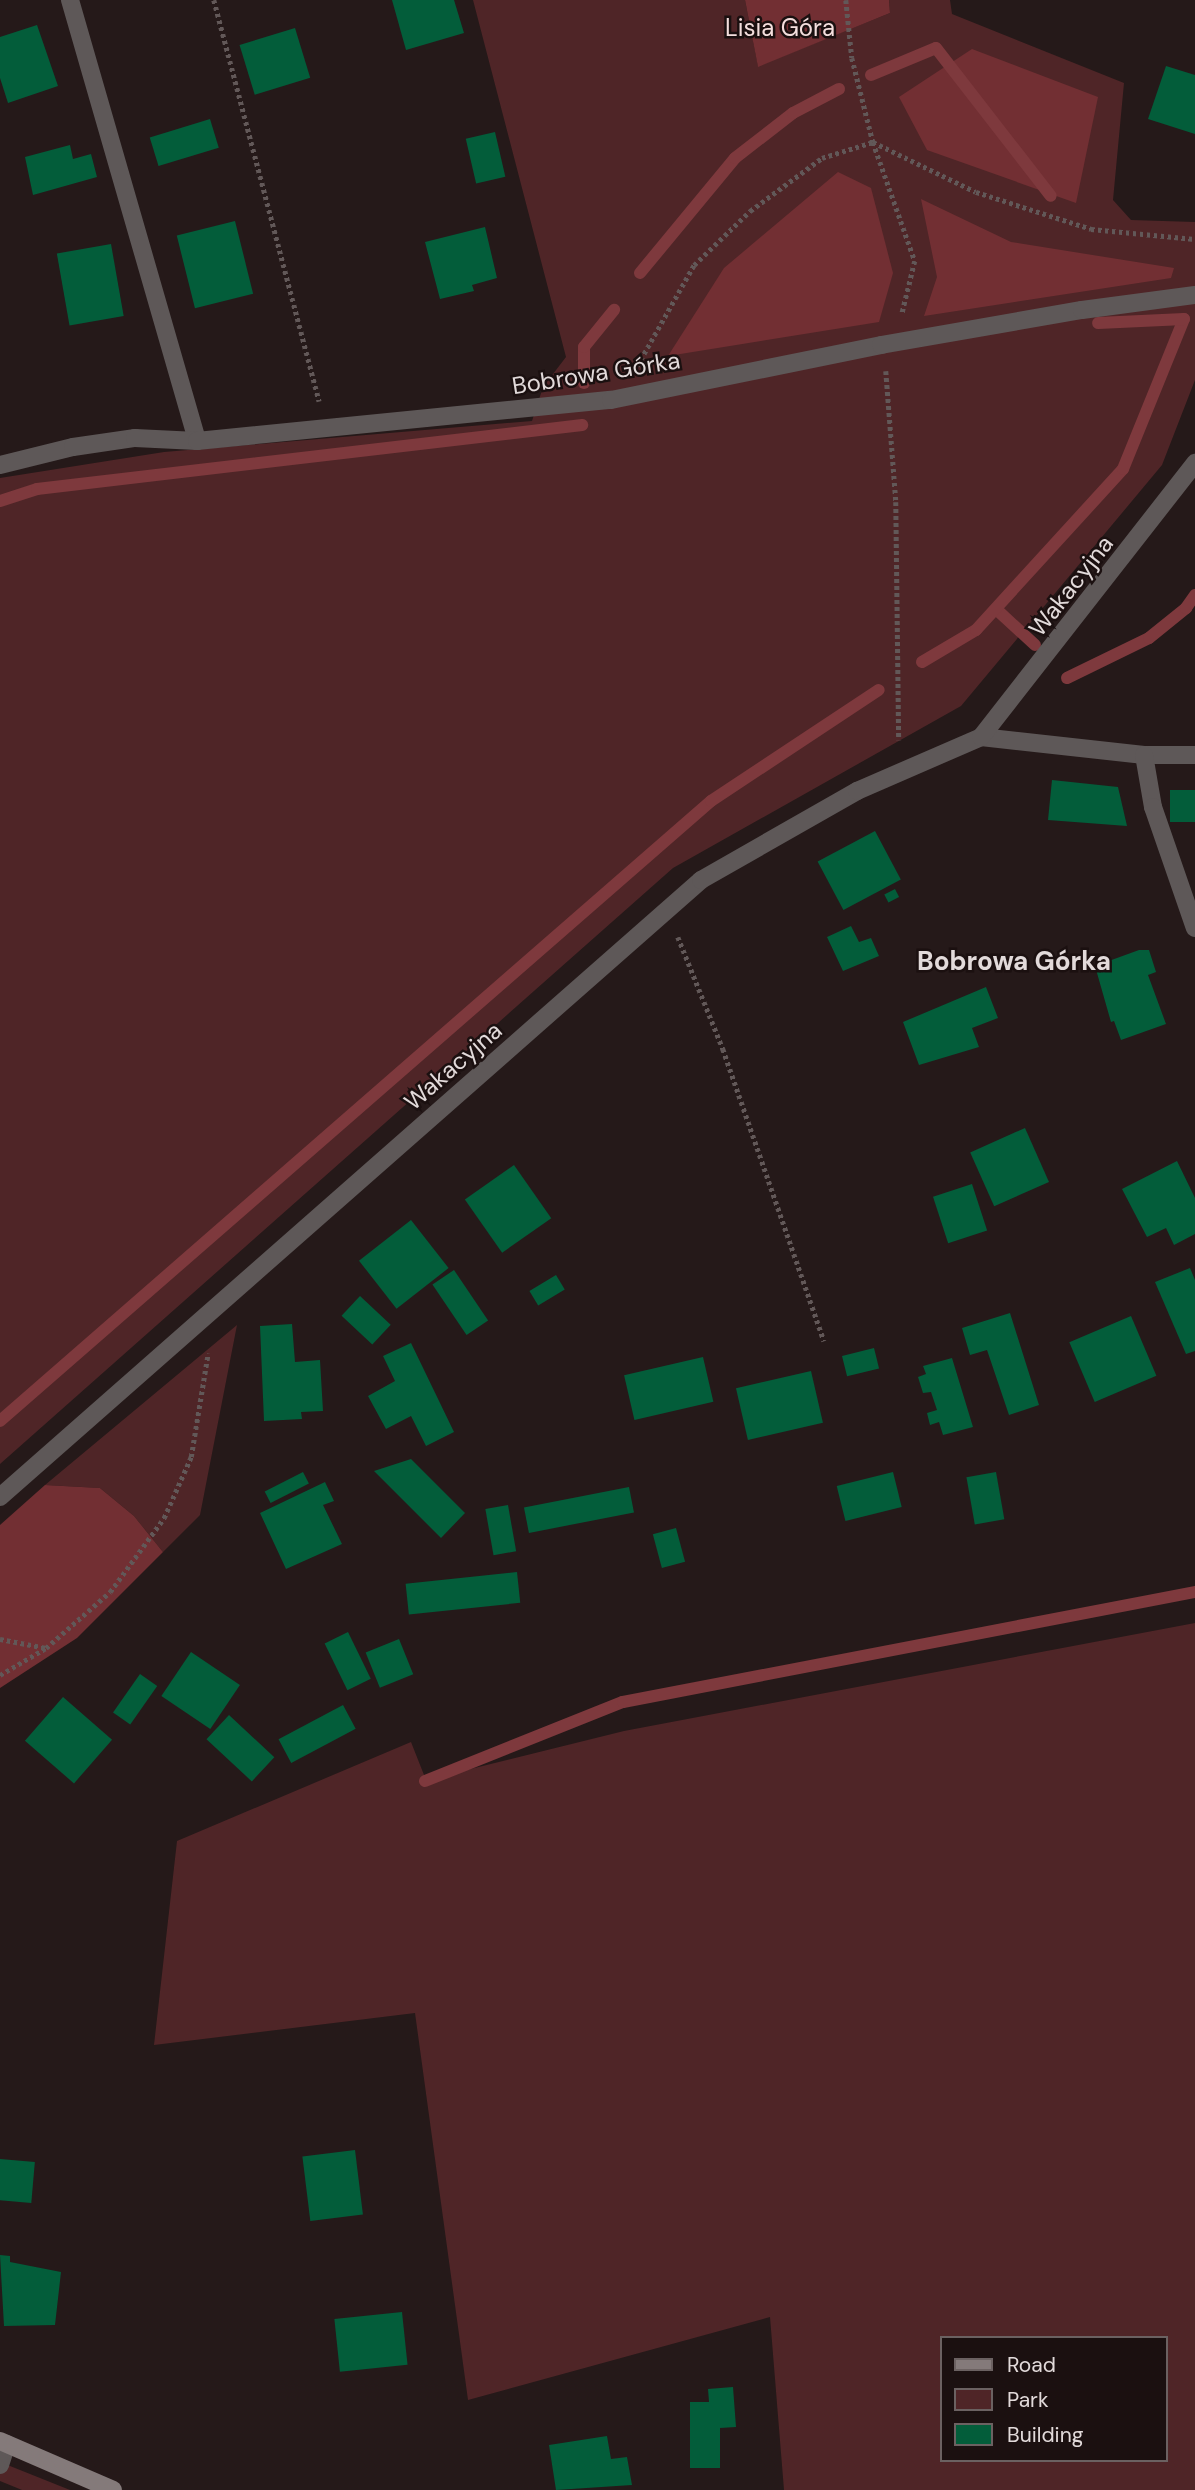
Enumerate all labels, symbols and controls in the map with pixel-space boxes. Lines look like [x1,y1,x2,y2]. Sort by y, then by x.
park label: Lisia Góra [725,14,835,42]
street label: Bobrowa Górka [510,346,682,400]
street label: Wakacyjna [1023,530,1119,642]
district label: Bobrowa Górka [917,946,1111,978]
street label: Wakacyjna [398,1016,508,1116]
legend [940,2336,1167,2462]
text: Road [1007,2351,1056,2379]
text: Park [1007,2386,1048,2414]
text: Building [1007,2421,1083,2449]

